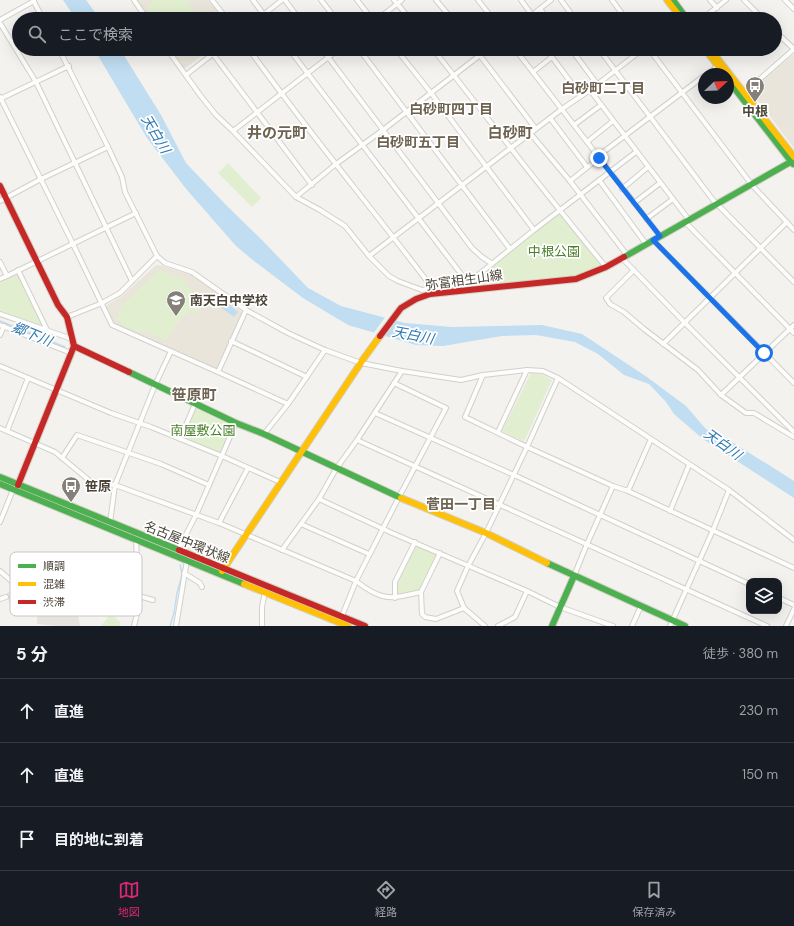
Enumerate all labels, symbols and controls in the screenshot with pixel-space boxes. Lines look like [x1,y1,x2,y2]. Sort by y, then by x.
search box [12,12,782,56]
icon: search [26,23,48,45]
text: ここで検索 [58,25,133,45]
north arrow [698,68,734,104]
bus stop icon: 中根 [744,75,766,103]
district label: 白砂町二丁目 [561,79,645,97]
district label: 白砂町四丁目 [409,100,493,118]
place label: 中根 [742,103,768,120]
water label: 天白川 [137,111,176,158]
district label: 井の元町 [247,123,307,143]
district label: 白砂町 [487,123,533,143]
district label: 白砂町五丁目 [376,133,460,151]
route end [590,149,608,167]
park label: 中根公園 [528,243,580,260]
street label: 弥富相生山線 [424,266,504,294]
school or university icon: 南天白中学校 [165,289,187,317]
place label: 南天白中学校 [190,292,268,309]
water label: 郷下川 [9,318,57,351]
water label: 天白川 [391,322,437,348]
route start [755,344,773,362]
district label: 笹原町 [171,385,217,405]
park label: 南屋敷公園 [170,422,236,439]
water label: 天白川 [701,424,747,465]
bus stop icon: 笹原 [60,475,82,503]
place label: 笹原 [85,478,111,495]
district label: 菅田一丁目 [426,495,496,513]
street label: 名古屋中環状線 [142,517,232,567]
legend [10,552,142,616]
text: 順調 [43,559,65,573]
text: 混雑 [43,577,65,591]
map controls [746,578,782,614]
button: layers [746,578,782,614]
text: 渋滞 [43,595,65,609]
text: 5 分 [16,643,48,665]
text: 徒歩 · 380 m [703,645,778,662]
icon: ahead [16,700,38,722]
text: 直進 [54,702,84,722]
text: 230 m [739,702,778,719]
icon: ahead [16,764,38,786]
text: 直進 [54,766,84,786]
text: 150 m [742,766,778,783]
icon: arrive [16,828,38,850]
text: 目的地に到着 [54,830,144,850]
tab: 地図 [118,879,140,919]
tab: 経路 [375,879,397,919]
tab: 保存済み [632,879,676,919]

